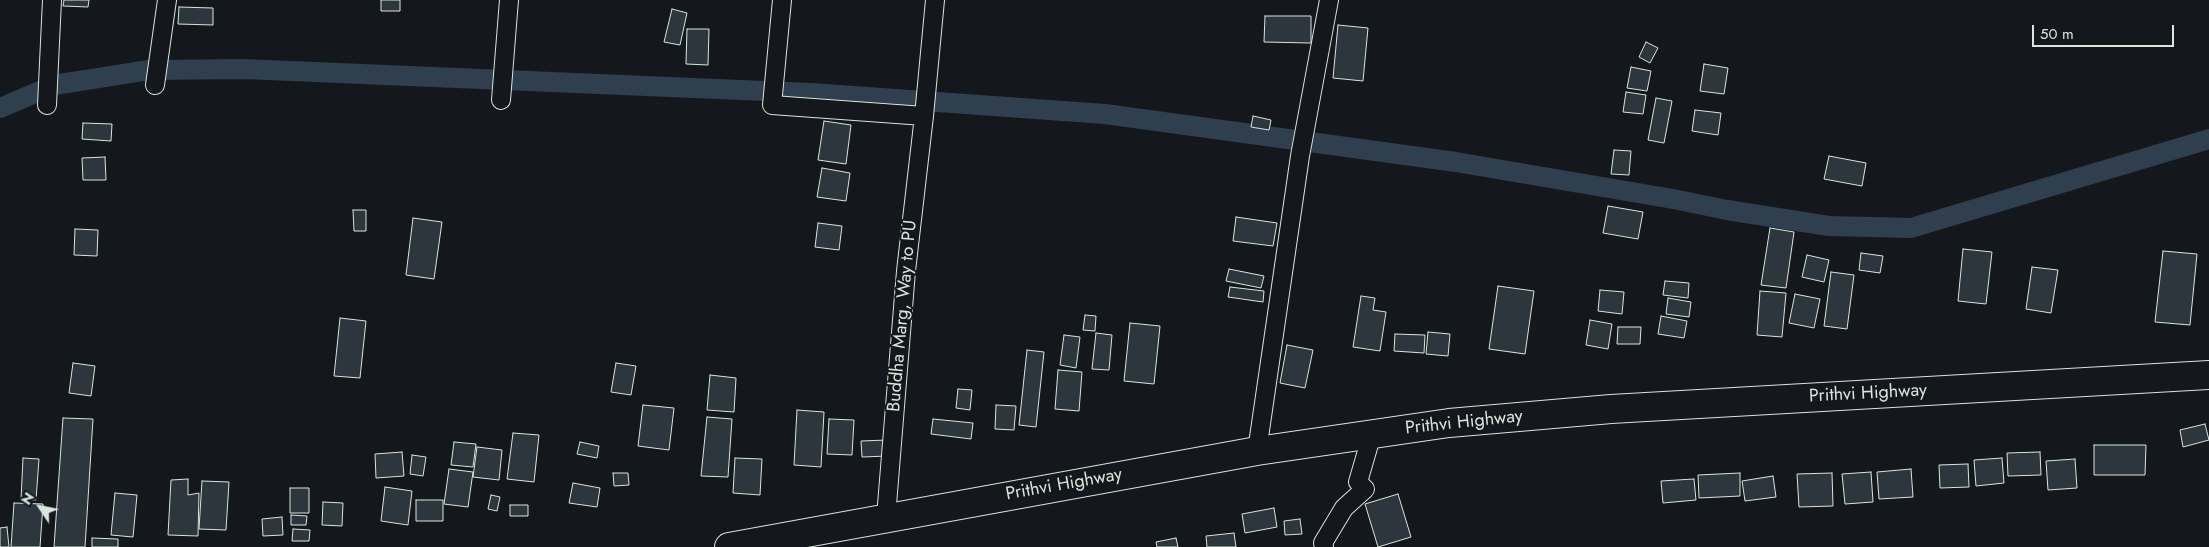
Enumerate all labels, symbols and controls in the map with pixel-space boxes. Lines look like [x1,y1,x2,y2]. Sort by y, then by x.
scale bar [2034,15,2176,47]
text: 50 m [2040,23,2074,45]
street label: Buddha Marg, Way to PU [884,219,922,413]
street label: Prithvi Highway [1809,380,1927,408]
street label: Prithvi Highway [1404,406,1524,440]
street label: Prithvi Highway [1004,464,1124,506]
north arrow [15,482,65,532]
text: N [16,488,39,509]

